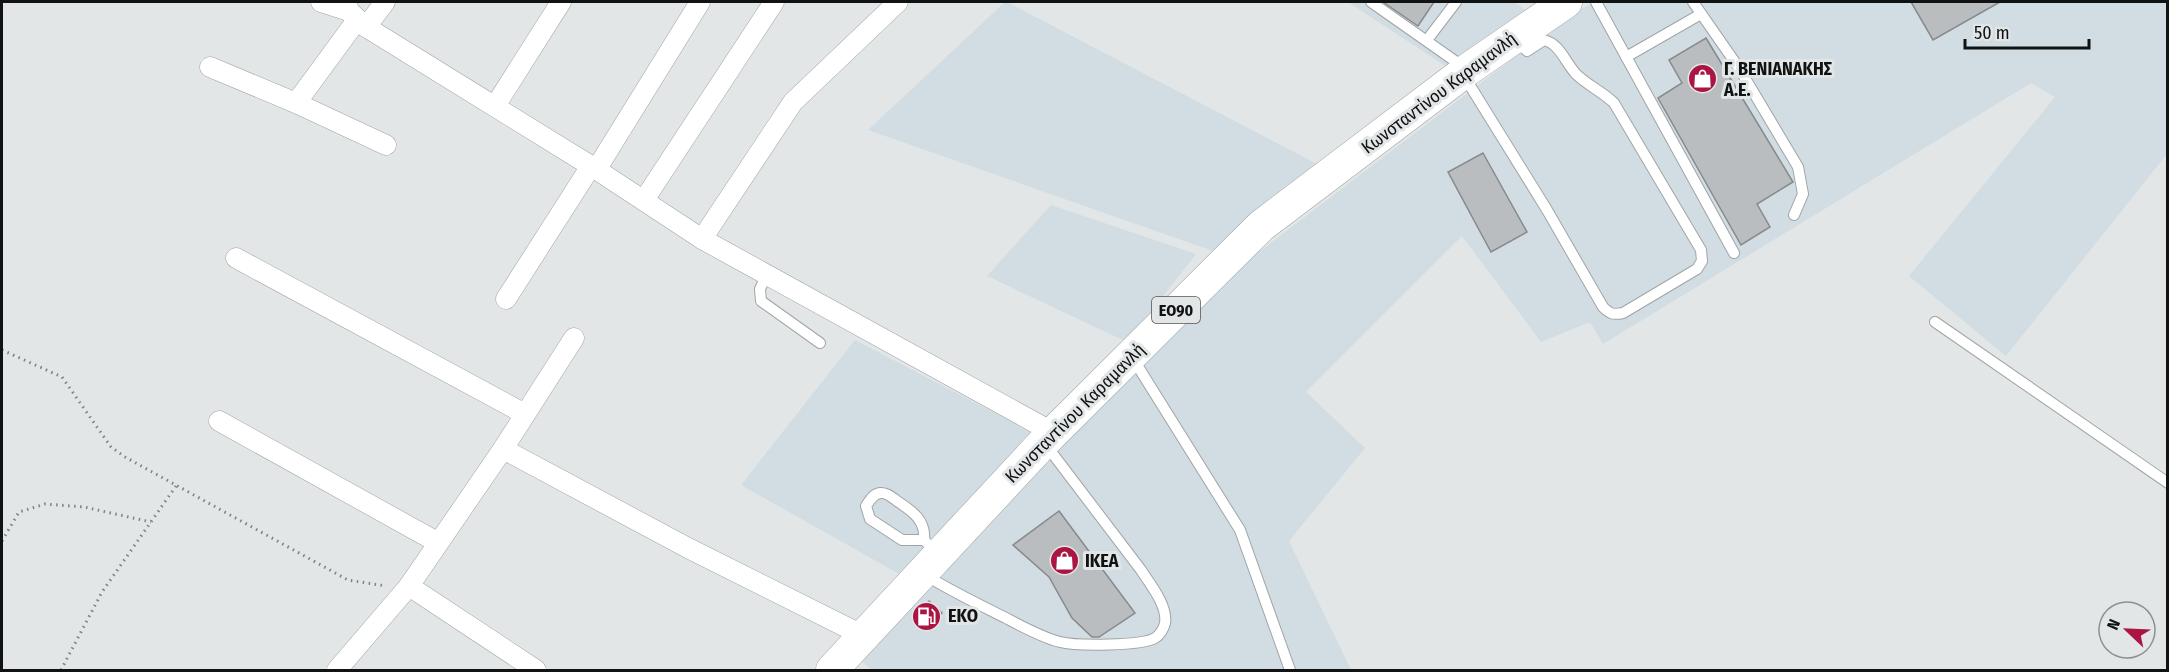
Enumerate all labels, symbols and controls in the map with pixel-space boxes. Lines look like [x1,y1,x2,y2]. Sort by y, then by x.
scale bar [1965,12,2090,50]
text: 50 m [1974,22,2010,44]
street label: Κωνσταντίνου Καραμανλή [1357,27,1521,159]
place label: Γ. ΒΕΝΙΑΝΑΚΗΣ A.E. [1723,58,1832,101]
shop icon: Γ. ΒΕΝΙΑΝΑΚΗΣ A.E. [1687,63,1719,95]
road number: ΕΟ90 [1152,297,1200,323]
street label: Κωνσταντίνου Καραμανλή [1001,339,1149,487]
shop icon: IKEA [1048,545,1080,577]
place label: IKEA [1085,550,1119,572]
fuel station icon: EKO [911,600,943,632]
north arrow [2097,600,2157,660]
place label: EKO [948,605,978,627]
text: N [2103,616,2124,632]

